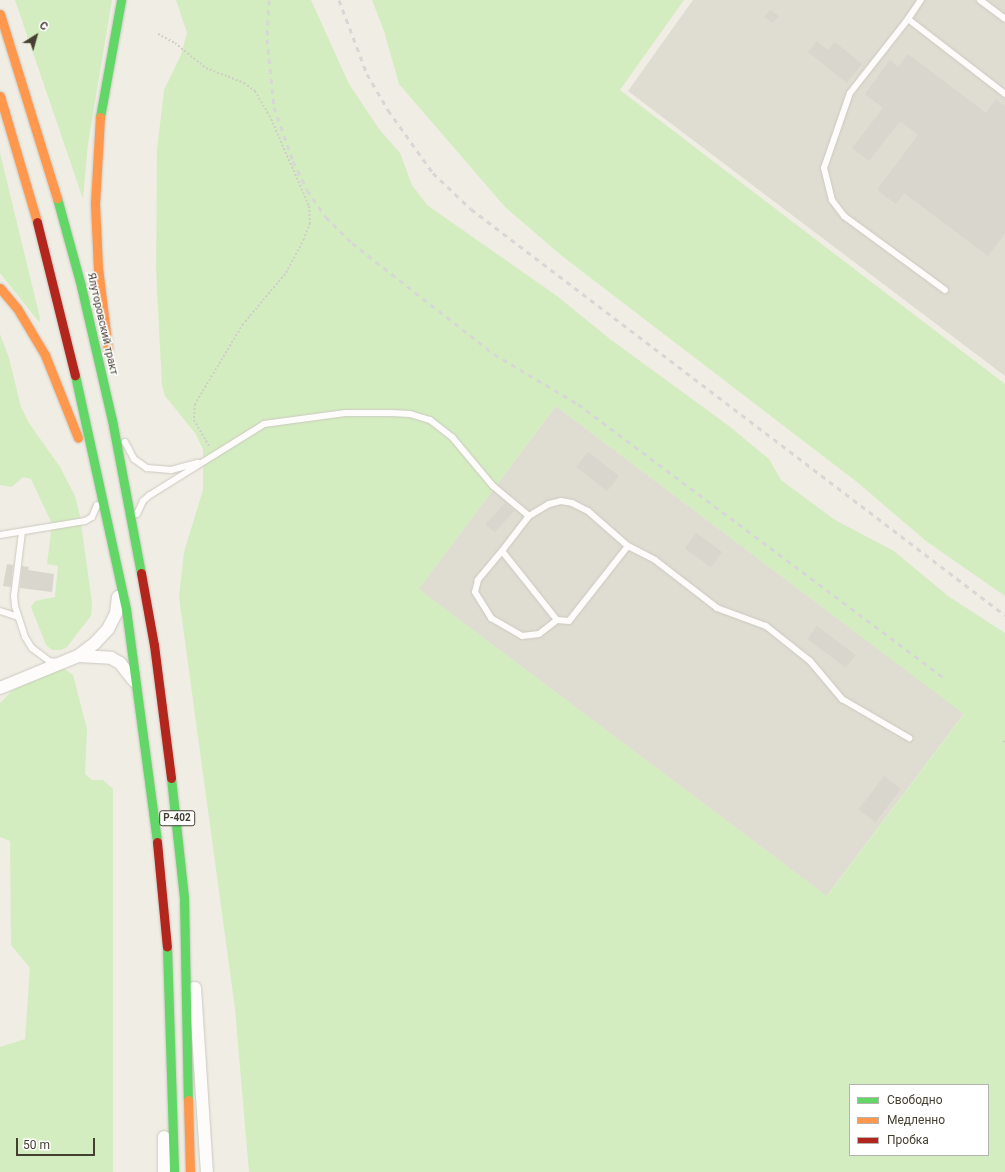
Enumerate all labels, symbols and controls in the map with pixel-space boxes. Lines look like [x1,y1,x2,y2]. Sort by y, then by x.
north arrow [16,16,56,56]
text: С [37,19,50,33]
street label: Ялуторовский тракт [84,272,120,376]
road number: Р-402 [159,810,195,826]
legend [849,1084,989,1156]
text: Свободно [887,1093,943,1107]
text: Медленно [887,1113,945,1127]
scale bar [18,1130,97,1156]
text: Пробка [887,1133,929,1147]
text: 50 m [23,1138,50,1152]

